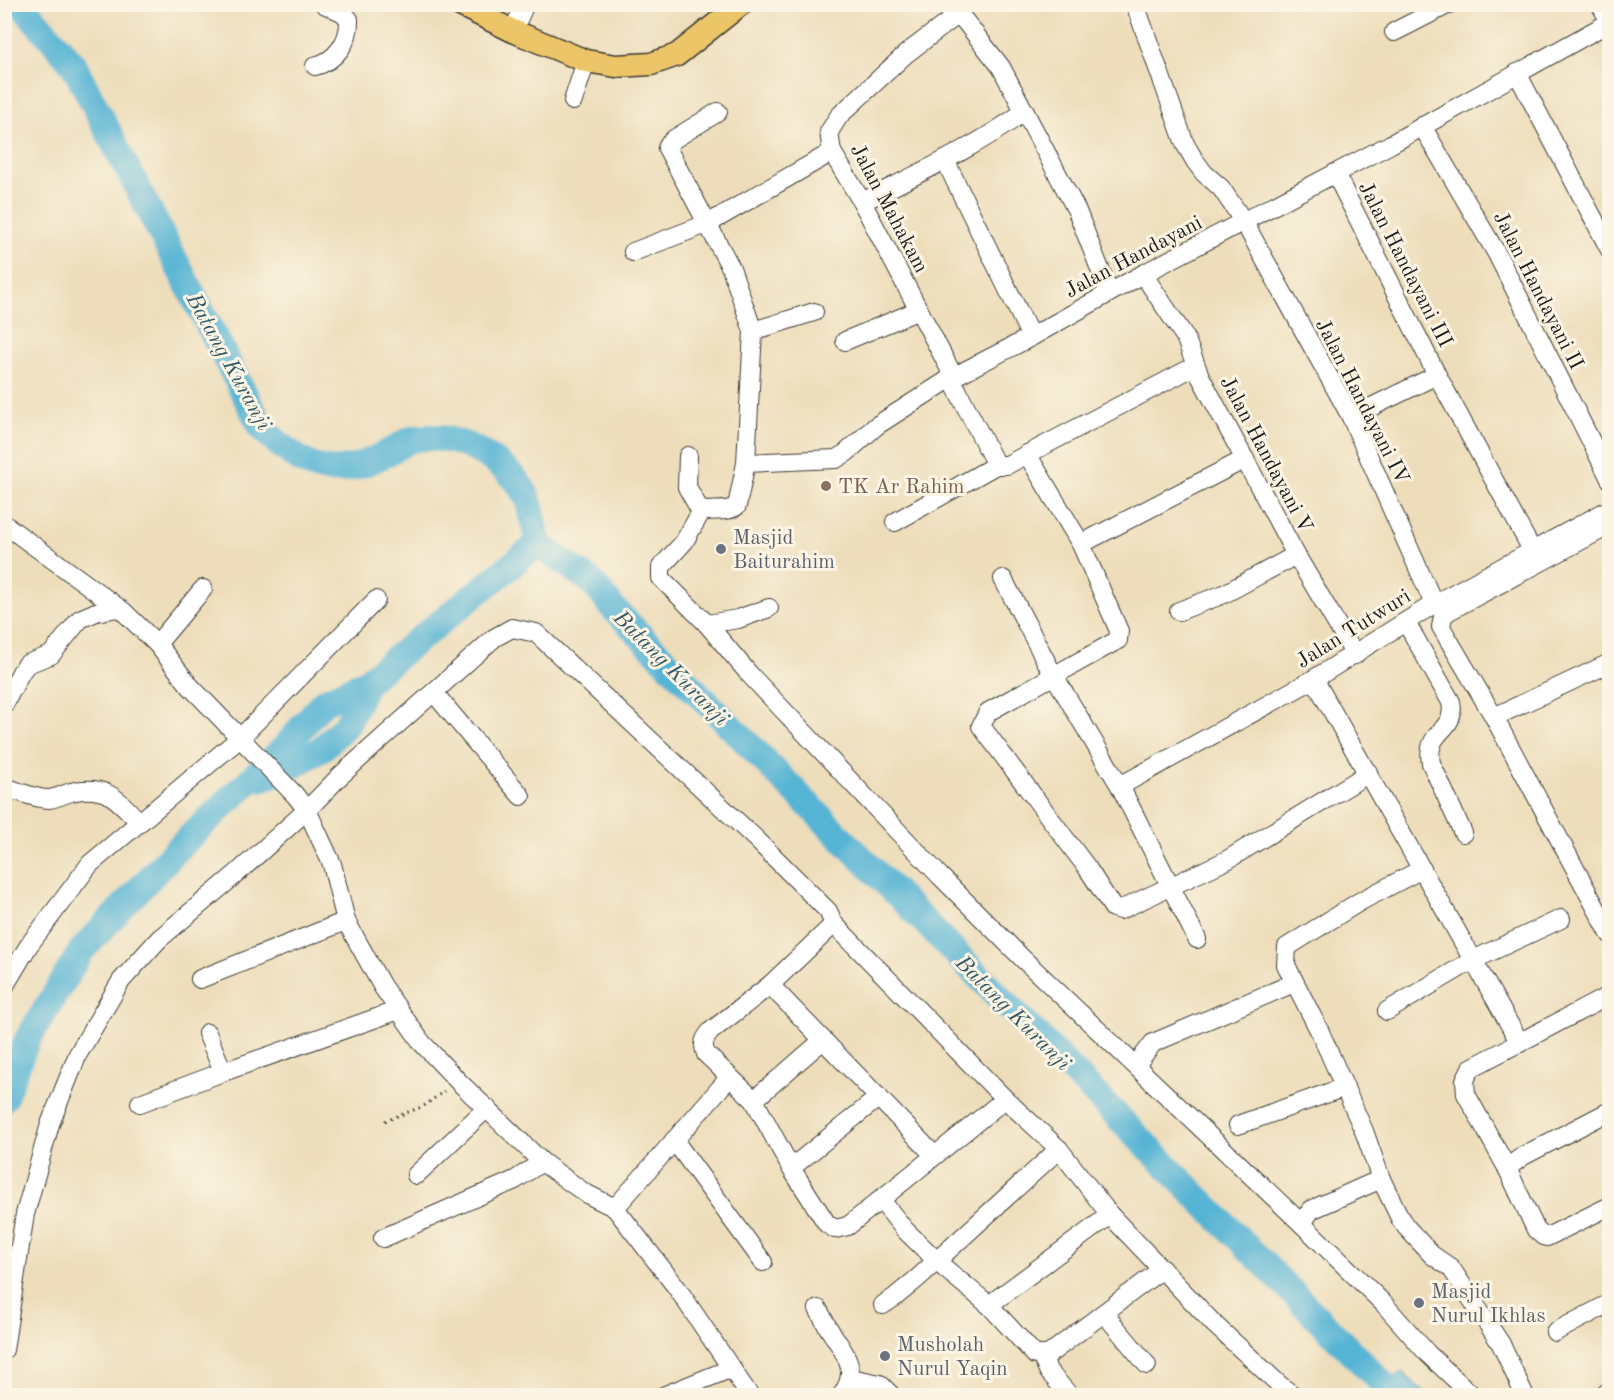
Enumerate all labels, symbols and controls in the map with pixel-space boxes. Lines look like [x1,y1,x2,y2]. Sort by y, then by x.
street label: Jalan Mahakam [846,141,931,277]
street label: Jalan Handayani III [1354,178,1456,351]
street label: Jalan Handayani II [1489,208,1587,373]
street label: Jalan Handayani [1062,212,1206,302]
water label: Batang Kuranji [181,289,275,435]
street label: Jalan Handayani IV [1311,316,1412,488]
street label: Jalan Handayani V [1216,373,1316,537]
place label: TK Ar Rahim [838,477,964,498]
marker: TK Ar Rahim [819,479,833,493]
place label: Masjid Baiturahim [733,528,835,573]
marker: Masjid Baiturahim [714,542,728,556]
street label: Jalan Tutwuri [1293,586,1415,673]
water label: Batang Kuranji [608,606,733,731]
water label: Batang Kuranji [950,951,1075,1076]
place label: Masjid Nurul Ikhlas [1431,1282,1546,1327]
marker: Masjid Nurul Ikhlas [1412,1296,1426,1310]
place label: Musholah Nurul Yaqin [897,1335,1008,1380]
marker: Musholah Nurul Yaqin [878,1349,892,1363]

